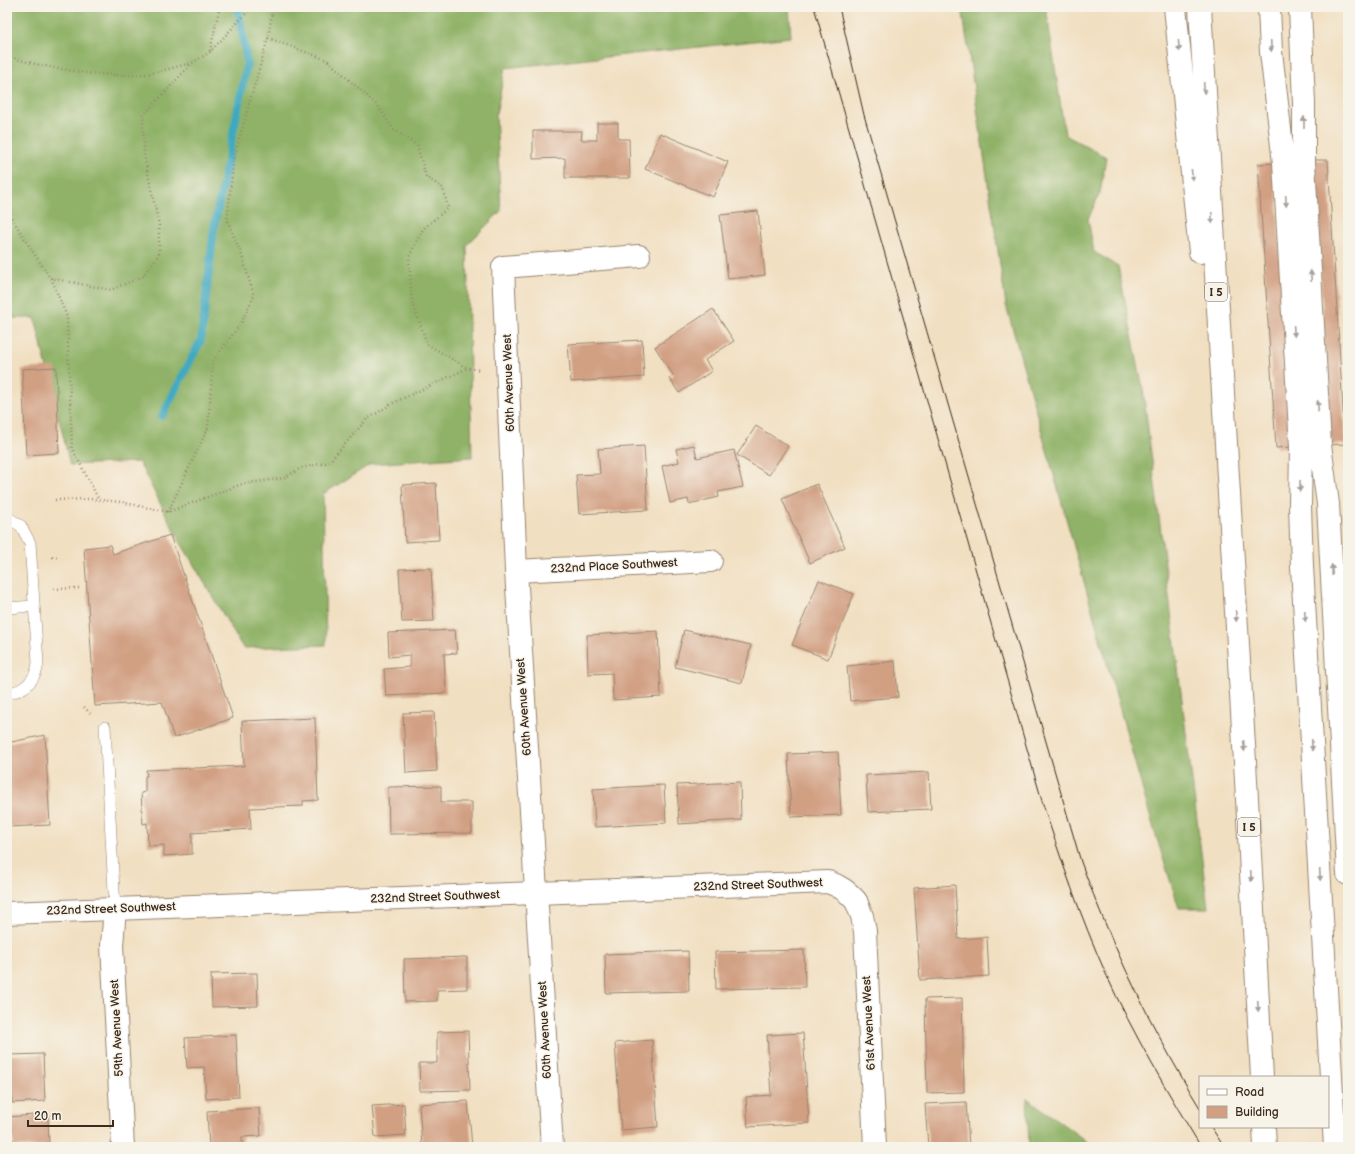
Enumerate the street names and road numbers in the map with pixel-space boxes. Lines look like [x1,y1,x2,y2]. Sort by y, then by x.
road number: I 5 [1205,283,1227,301]
street label: 60th Avenue West [500,333,518,432]
street label: 232nd Place Southwest [550,555,678,577]
street label: 60th Avenue West [513,657,535,756]
road number: I 5 [1238,818,1260,836]
street label: 232nd Street Southwest [693,875,823,895]
street label: 232nd Street Southwest [370,887,500,907]
street label: 232nd Street Southwest [46,899,176,919]
street label: 61st Avenue West [859,975,879,1071]
street label: 59th Avenue West [107,979,127,1077]
street label: 60th Avenue West [535,980,555,1079]

